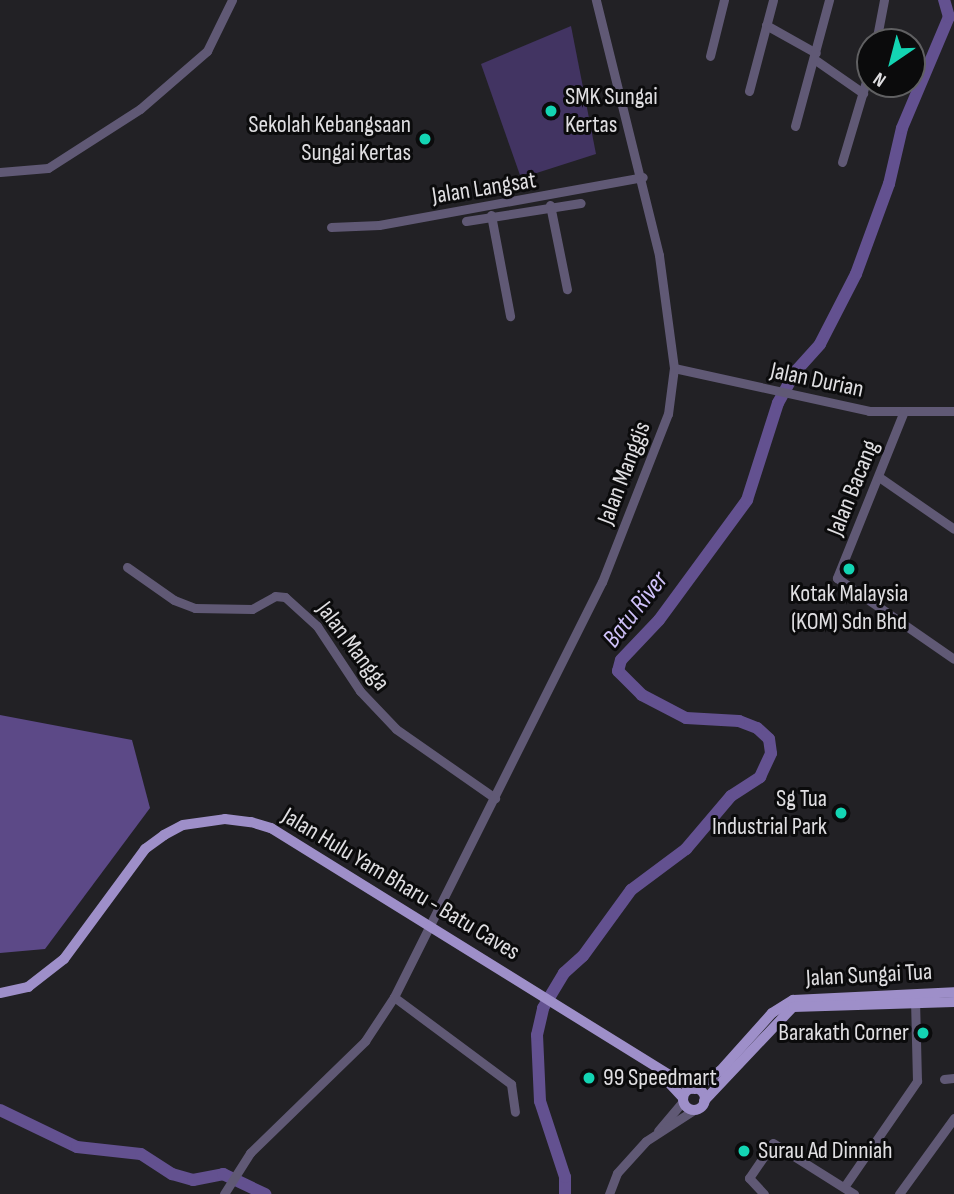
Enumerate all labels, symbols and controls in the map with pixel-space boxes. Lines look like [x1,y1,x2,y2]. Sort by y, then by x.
north arrow [856,28,926,98]
text: N [869,67,891,91]
place label: SMK Sungai Kertas [565,83,658,139]
marker: SMK Sungai Kertas [543,103,559,119]
place label: Sekolah Kebangsaan Sungai Kertas [248,111,411,167]
marker: Sekolah Kebangsaan Sungai Kertas [417,131,433,147]
street label: Jalan Langsat [430,166,538,210]
street label: Jalan Durian [768,356,866,404]
street label: Jalan Manggis [591,417,657,529]
street label: Jalan Bacang [821,436,885,540]
marker: Kotak Malaysia (KOM) Sdn Bhd [841,561,857,577]
water label: Batu River [597,566,675,654]
place label: Kotak Malaysia (KOM) Sdn Bhd [790,580,908,636]
street label: Jalan Mangga [310,596,396,696]
place label: Sg Tua Industrial Park [712,785,827,841]
street label: Jalan Hulu Yam Bharu - Batu Caves [277,802,525,966]
marker: Sg Tua Industrial Park [833,805,849,821]
street label: Jalan Sungai Tua [805,957,933,993]
place label: Barakath Corner [778,1019,909,1047]
marker: Barakath Corner [915,1025,931,1041]
place label: 99 Speedmart [603,1064,717,1092]
marker: 99 Speedmart [581,1070,597,1086]
place label: Surau Ad Dinniah [758,1137,892,1165]
marker: Surau Ad Dinniah [736,1143,752,1159]

